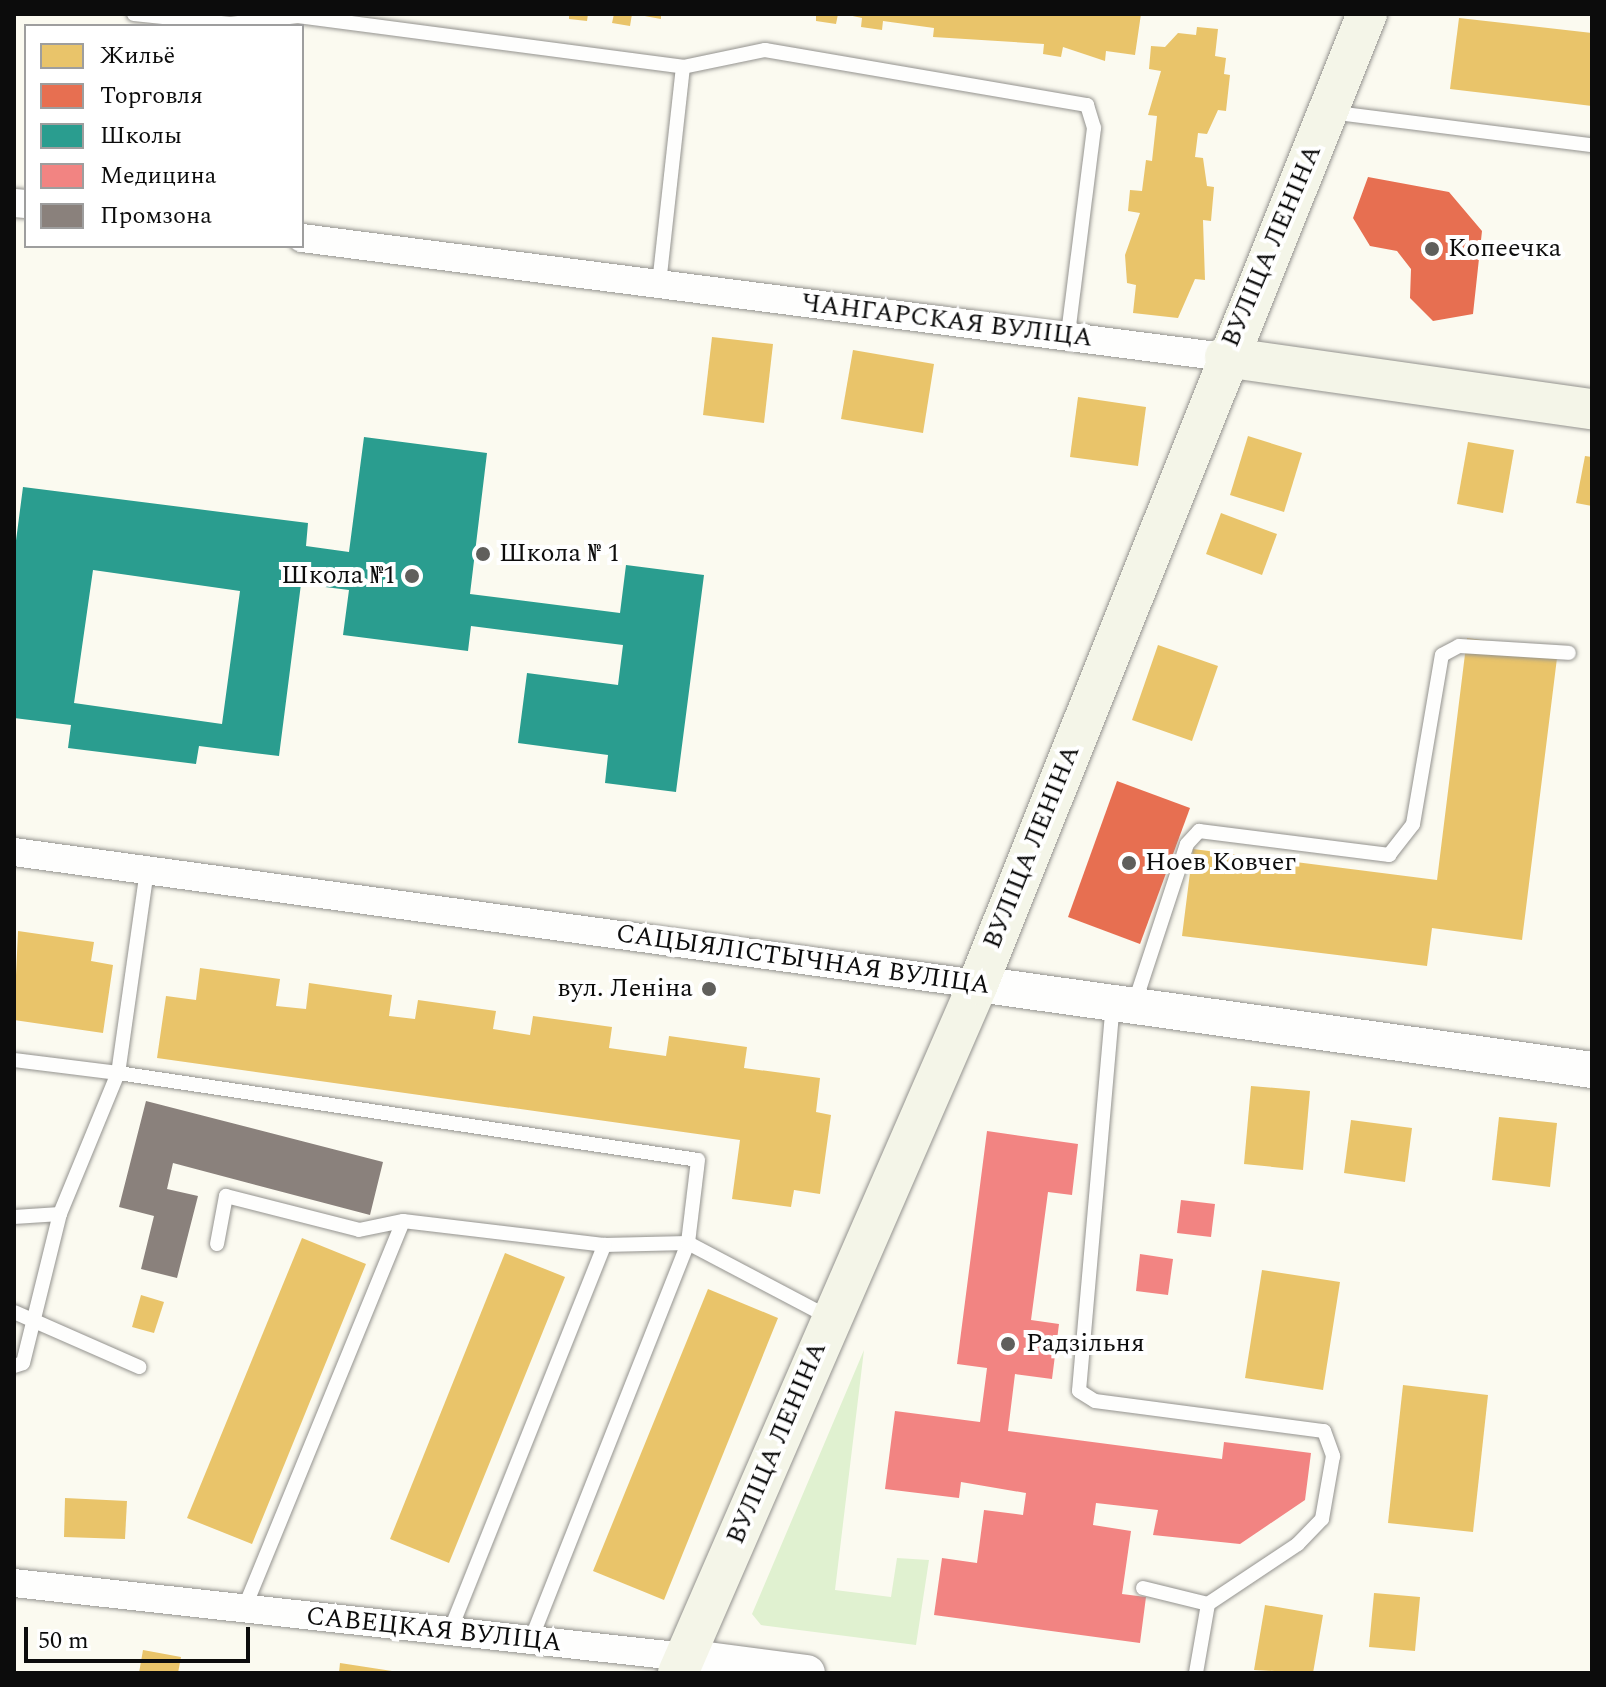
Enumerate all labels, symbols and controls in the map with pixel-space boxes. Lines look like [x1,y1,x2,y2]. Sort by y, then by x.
legend [24,24,304,248]
text: Жильё [100,38,175,74]
text: Торговля [100,78,203,114]
text: Школы [100,118,182,154]
street label: ВУЛІЦА ЛЕНІНА [1215,140,1329,352]
text: Медицина [100,158,216,194]
text: Промзона [100,198,212,234]
place label: Копеечка [1448,233,1561,265]
marker: Копеечка [1423,240,1441,258]
street label: ЧАНГАРСКАЯ ВУЛІЦА [800,288,1094,354]
place label: Школа № 1 [499,538,620,570]
marker: Школа № 1 [474,545,492,563]
place label: Школа №1 [281,560,396,592]
marker: Школа №1 [403,567,421,585]
street label: ВУЛІЦА ЛЕНІНА [977,741,1087,953]
place label: Ноев Ковчег [1145,847,1296,879]
marker: Ноев Ковчег [1120,854,1138,872]
street label: САЦЫЯЛІСТЫЧНАЯ ВУЛІЦА [614,918,992,1002]
place label: вул. Леніна [557,973,693,1005]
marker: вул. Леніна [700,980,718,998]
place label: Радзільня [1026,1328,1145,1360]
marker: Радзільня [997,1333,1019,1355]
street label: ВУЛІЦА ЛЕНІНА [720,1337,834,1549]
street label: САВЕЦКАЯ ВУЛІЦА [305,1601,563,1659]
scale bar [28,1611,254,1661]
text: 50 m [38,1623,89,1659]

